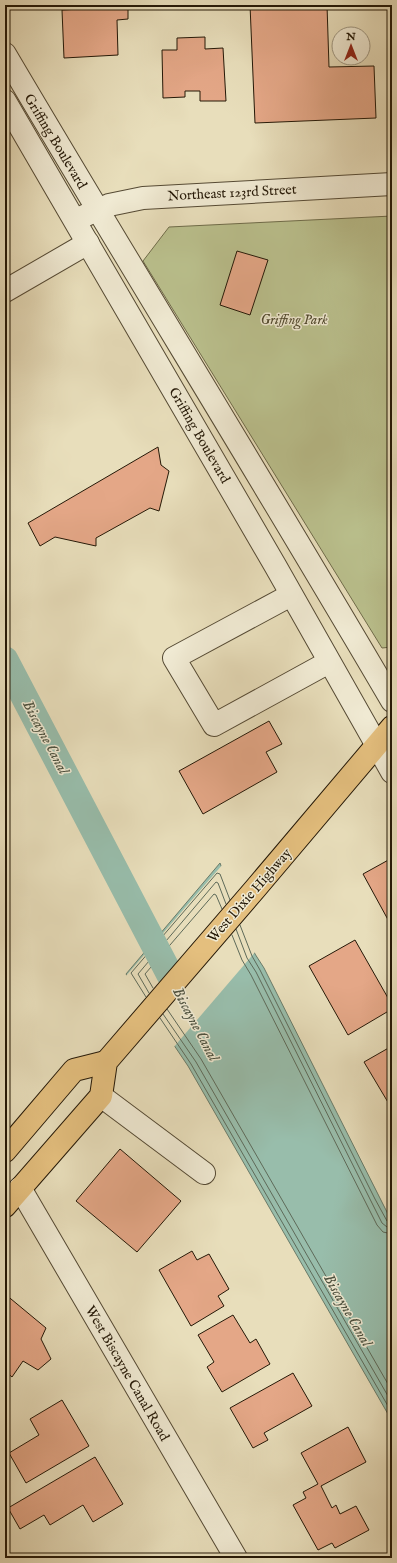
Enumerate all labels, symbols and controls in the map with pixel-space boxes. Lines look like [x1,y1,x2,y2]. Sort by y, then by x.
north arrow [331,26,371,66]
text: N [345,30,356,44]
street label: Griffing Boulevard [20,91,91,193]
street label: Northeast 123rd Street [167,181,297,205]
park label: Griffing Park [260,311,328,330]
street label: Griffing Boulevard [164,384,234,487]
water label: Biscayne Canal [18,697,74,779]
street label: West Dixie Highway [204,845,296,947]
water label: Biscayne Canal [168,984,224,1066]
water label: Biscayne Canal [319,1270,377,1351]
street label: West Biscayne Canal Road [81,1302,174,1445]

